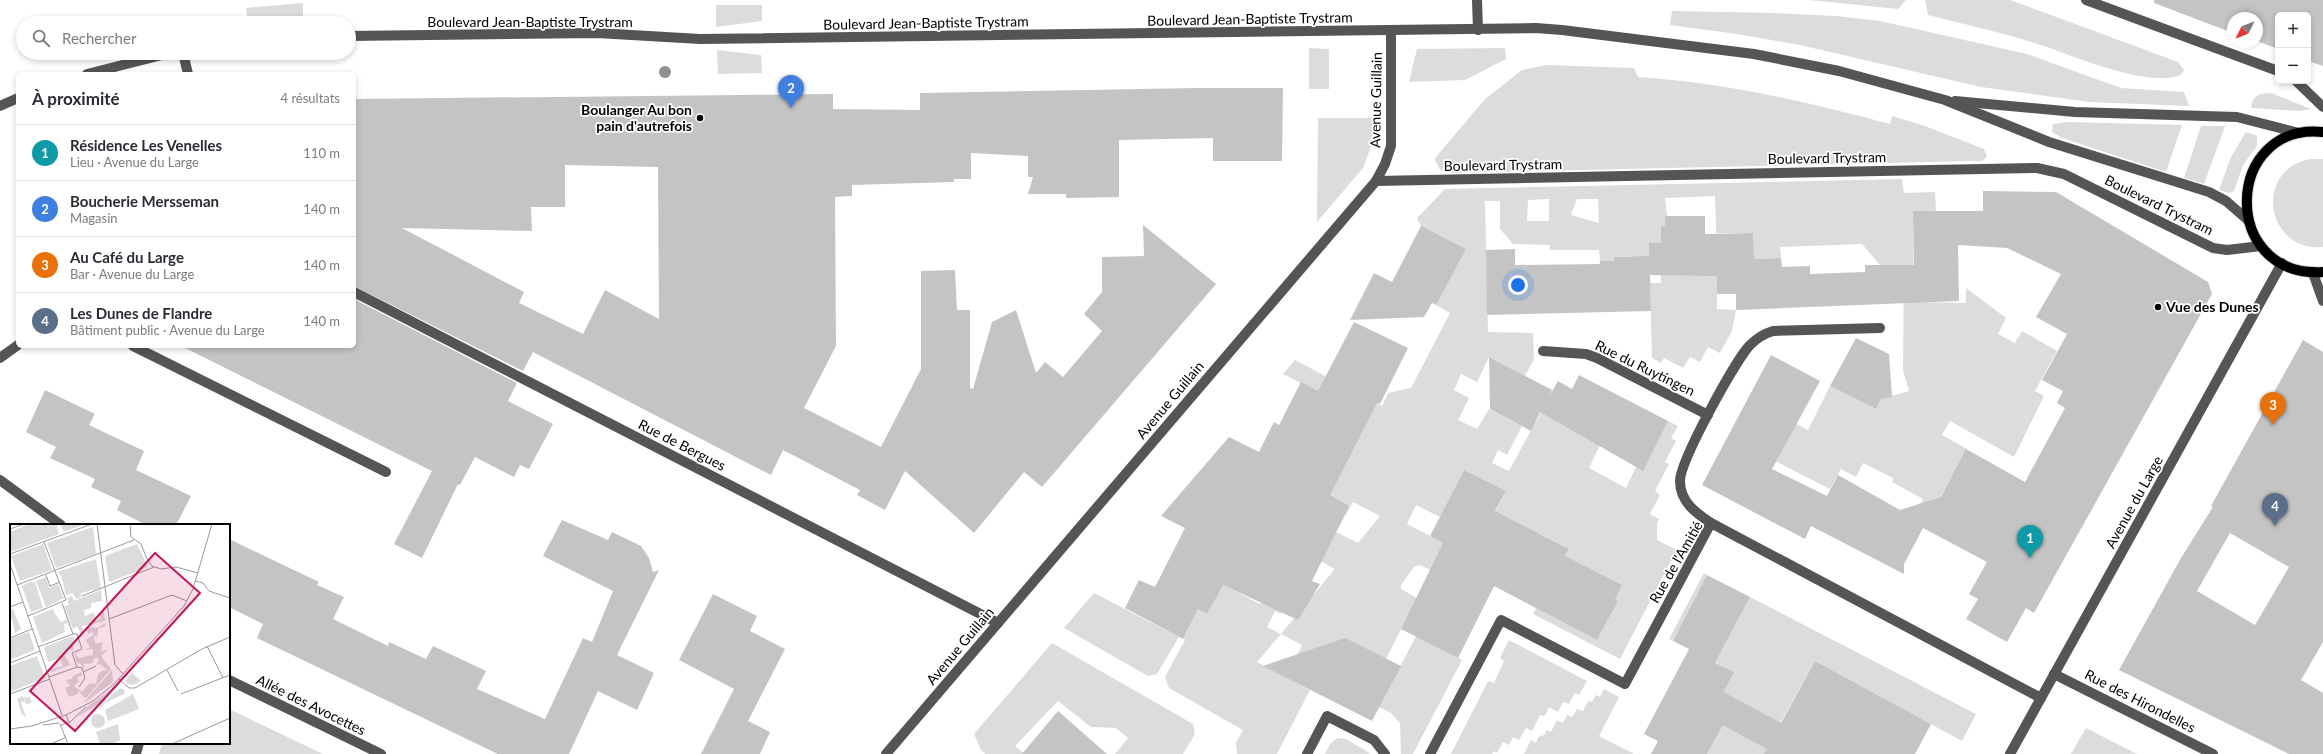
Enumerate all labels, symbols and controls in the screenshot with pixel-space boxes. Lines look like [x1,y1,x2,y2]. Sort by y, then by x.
street label: Boulevard Jean-Baptiste Trystram [1147,8,1353,29]
street label: Boulevard Jean-Baptiste Trystram [823,12,1029,33]
north arrow [2227,12,2263,48]
map controls [2275,12,2311,84]
button: + [2275,12,2311,48]
street label: Boulevard Jean-Baptiste Trystram [427,13,633,30]
search box [16,16,356,60]
icon: search [30,27,52,49]
text: Rechercher [62,29,136,47]
button: − [2275,48,2311,84]
street label: Avenue Guillain [1366,52,1385,148]
pin: 2 [778,75,804,108]
text: À proximité [32,88,120,109]
text: 4 résultats [281,90,340,106]
place label: Boulanger Au bon pain d'autrefois [581,101,692,134]
marker: Boulanger Au bon pain d'autrefois [695,113,705,123]
text: Résidence Les Venelles [70,136,222,154]
text: 1 [41,145,49,161]
text: 110 m [303,145,340,161]
street label: Boulevard Trystram [1768,148,1886,167]
text: Lieu · Avenue du Large [70,154,199,170]
street label: Boulevard Trystram [1444,155,1562,174]
street label: Boulevard Trystram [2102,171,2216,238]
text: Boucherie Mersseman [70,192,219,210]
text: 2 [41,201,49,217]
text: 140 m [303,201,340,217]
text: Magasin [70,210,118,226]
text: Au Café du Large [70,248,184,266]
text: 3 [41,257,49,273]
text: 140 m [303,257,340,273]
text: Bar · Avenue du Large [70,266,194,282]
your location [1508,275,1528,295]
place label: Vue des Dunes [2165,298,2259,315]
marker: Vue des Dunes [2153,302,2163,312]
text: Les Dunes de Flandre [70,304,212,322]
text: 4 [41,313,49,329]
text: 140 m [303,313,340,329]
text: Bâtiment public · Avenue du Large [70,322,265,338]
street label: Rue du Ruytingen [1593,336,1698,399]
street label: Avenue Guillain [1132,357,1207,442]
pin: 3 [2260,392,2286,425]
street label: Rue de Bergues [636,415,729,474]
street label: Avenue du Large [2101,453,2166,551]
pin: 4 [2262,493,2288,526]
street label: Rue de l'Amitié [1645,518,1706,606]
inset map [10,524,230,744]
pin: 1 [2017,525,2043,558]
street label: Avenue Guillain [922,603,997,688]
street label: Rue des Hirondelles [2082,665,2198,736]
street label: Allée des Avocettes [254,671,369,738]

